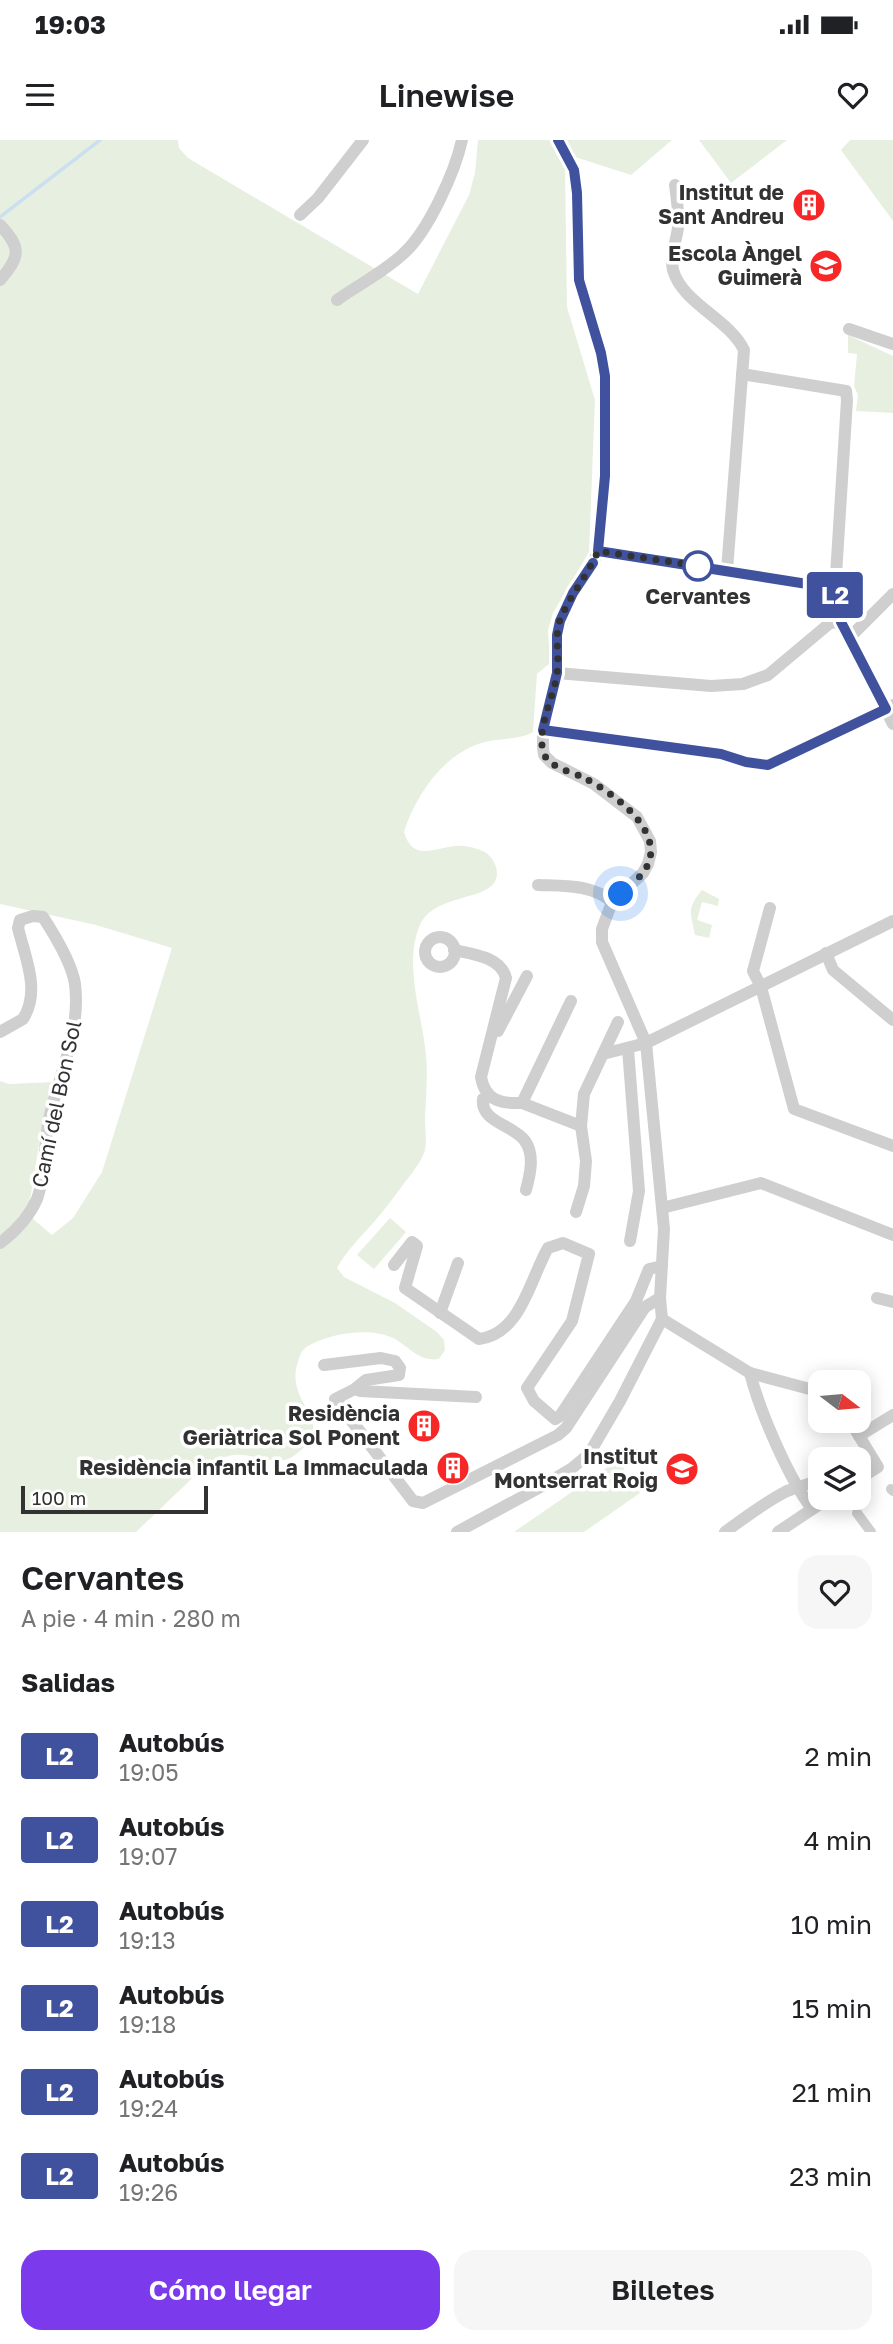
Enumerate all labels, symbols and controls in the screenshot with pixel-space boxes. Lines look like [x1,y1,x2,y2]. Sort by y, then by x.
text: 19:03 [35,9,106,40]
icon: menu [21,76,59,114]
text: Linewise [379,76,514,114]
icon: heart [834,76,872,114]
place label: Institut de Sant Andreu [658,179,784,229]
building icon: Institut de Sant Andreu [790,186,828,224]
place label: Escola Àngel Guimerà [668,240,802,290]
school or university icon: Escola Àngel Guimerà [807,247,845,285]
marker: Cervantes [683,551,713,581]
line badge: L2 [804,572,866,618]
text: L2 [821,580,849,609]
place label: Cervantes [645,583,751,609]
your location [603,876,638,911]
street label: Camí del Bon Sol [26,1018,86,1190]
north arrow [808,1370,872,1433]
map controls [808,1370,871,1510]
place label: Residència Geriàtrica Sol Ponent [183,1400,400,1450]
building icon: Residència Geriàtrica Sol Ponent [405,1407,443,1445]
place label: Institut Montserrat Roig [494,1443,658,1493]
button: layers [808,1447,871,1510]
building icon: Residència infantil La Immaculada [434,1449,472,1487]
school or university icon: Institut Montserrat Roig [663,1450,701,1488]
place label: Residència infantil La Immaculada [79,1454,428,1480]
scale bar [21,1483,208,1515]
text: 100 m [32,1486,86,1509]
button: heart [798,1555,872,1629]
text: Cervantes [21,1558,184,1597]
text: A pie · 4 min · 280 m [21,1604,241,1632]
text: Salidas [21,1667,115,1698]
text: Autobús [119,1727,225,1758]
text: L2 [45,1741,74,1770]
text: 2 min [804,1741,872,1772]
text: 19:05 [119,1758,179,1786]
text: Autobús [119,1811,225,1842]
text: L2 [45,1825,74,1854]
text: 4 min [804,1825,872,1856]
text: 19:07 [119,1842,177,1870]
text: Autobús [119,1895,225,1926]
text: L2 [45,1909,74,1938]
text: 10 min [791,1909,872,1940]
text: 19:13 [119,1926,176,1954]
text: Autobús [119,1979,225,2010]
text: L2 [45,1993,74,2022]
text: 15 min [792,1993,872,2024]
text: 19:18 [119,2010,176,2038]
text: Autobús [119,2063,225,2094]
text: L2 [45,2077,74,2106]
text: 21 min [792,2077,872,2108]
text: 19:24 [119,2094,178,2122]
text: Autobús [119,2147,225,2178]
text: L2 [45,2161,74,2190]
text: 23 min [789,2161,872,2192]
text: 19:26 [119,2178,178,2206]
button: Cómo llegar [21,2250,440,2330]
button: Billetes [454,2250,872,2330]

